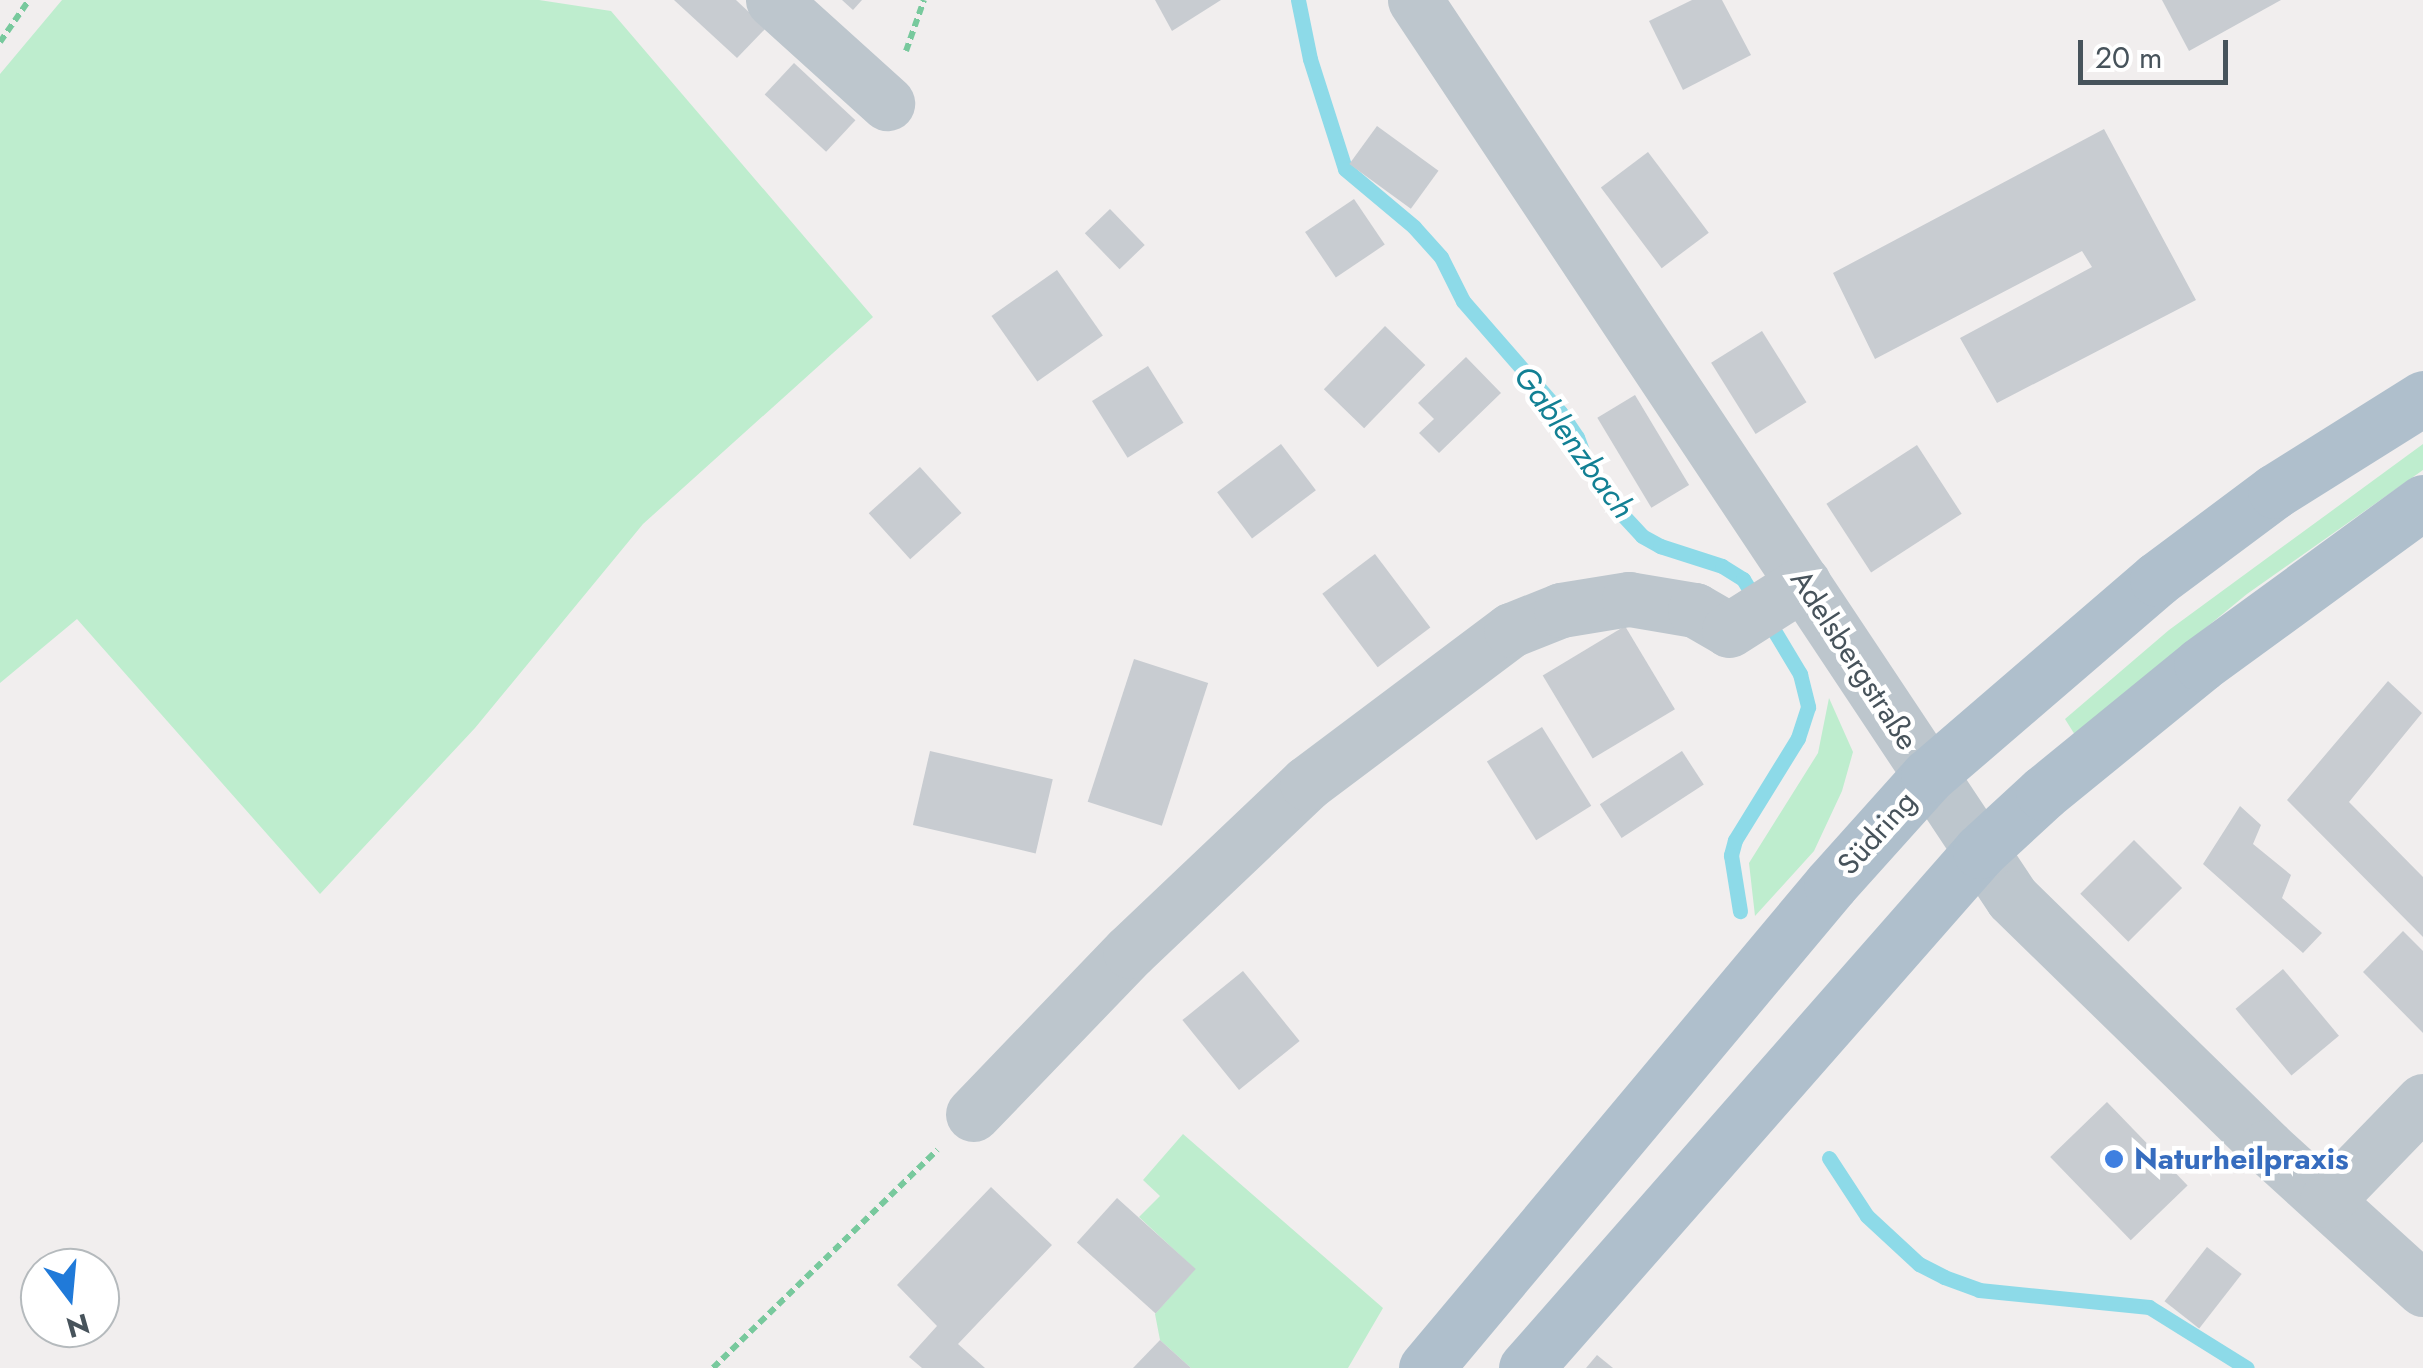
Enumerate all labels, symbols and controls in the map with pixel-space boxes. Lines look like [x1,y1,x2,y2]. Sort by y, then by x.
scale bar [2083,20,2233,82]
text: 20 m [2095,36,2162,79]
water label: Gablenzbach [1506,358,1642,526]
street label: Adelsbergstraße [1782,563,1926,757]
street label: Südring [1830,784,1924,882]
place label: Naturheilpraxis [2134,1141,2349,1177]
marker: Naturheilpraxis [2103,1148,2125,1170]
north arrow [20,1248,120,1348]
text: N [62,1303,94,1348]

